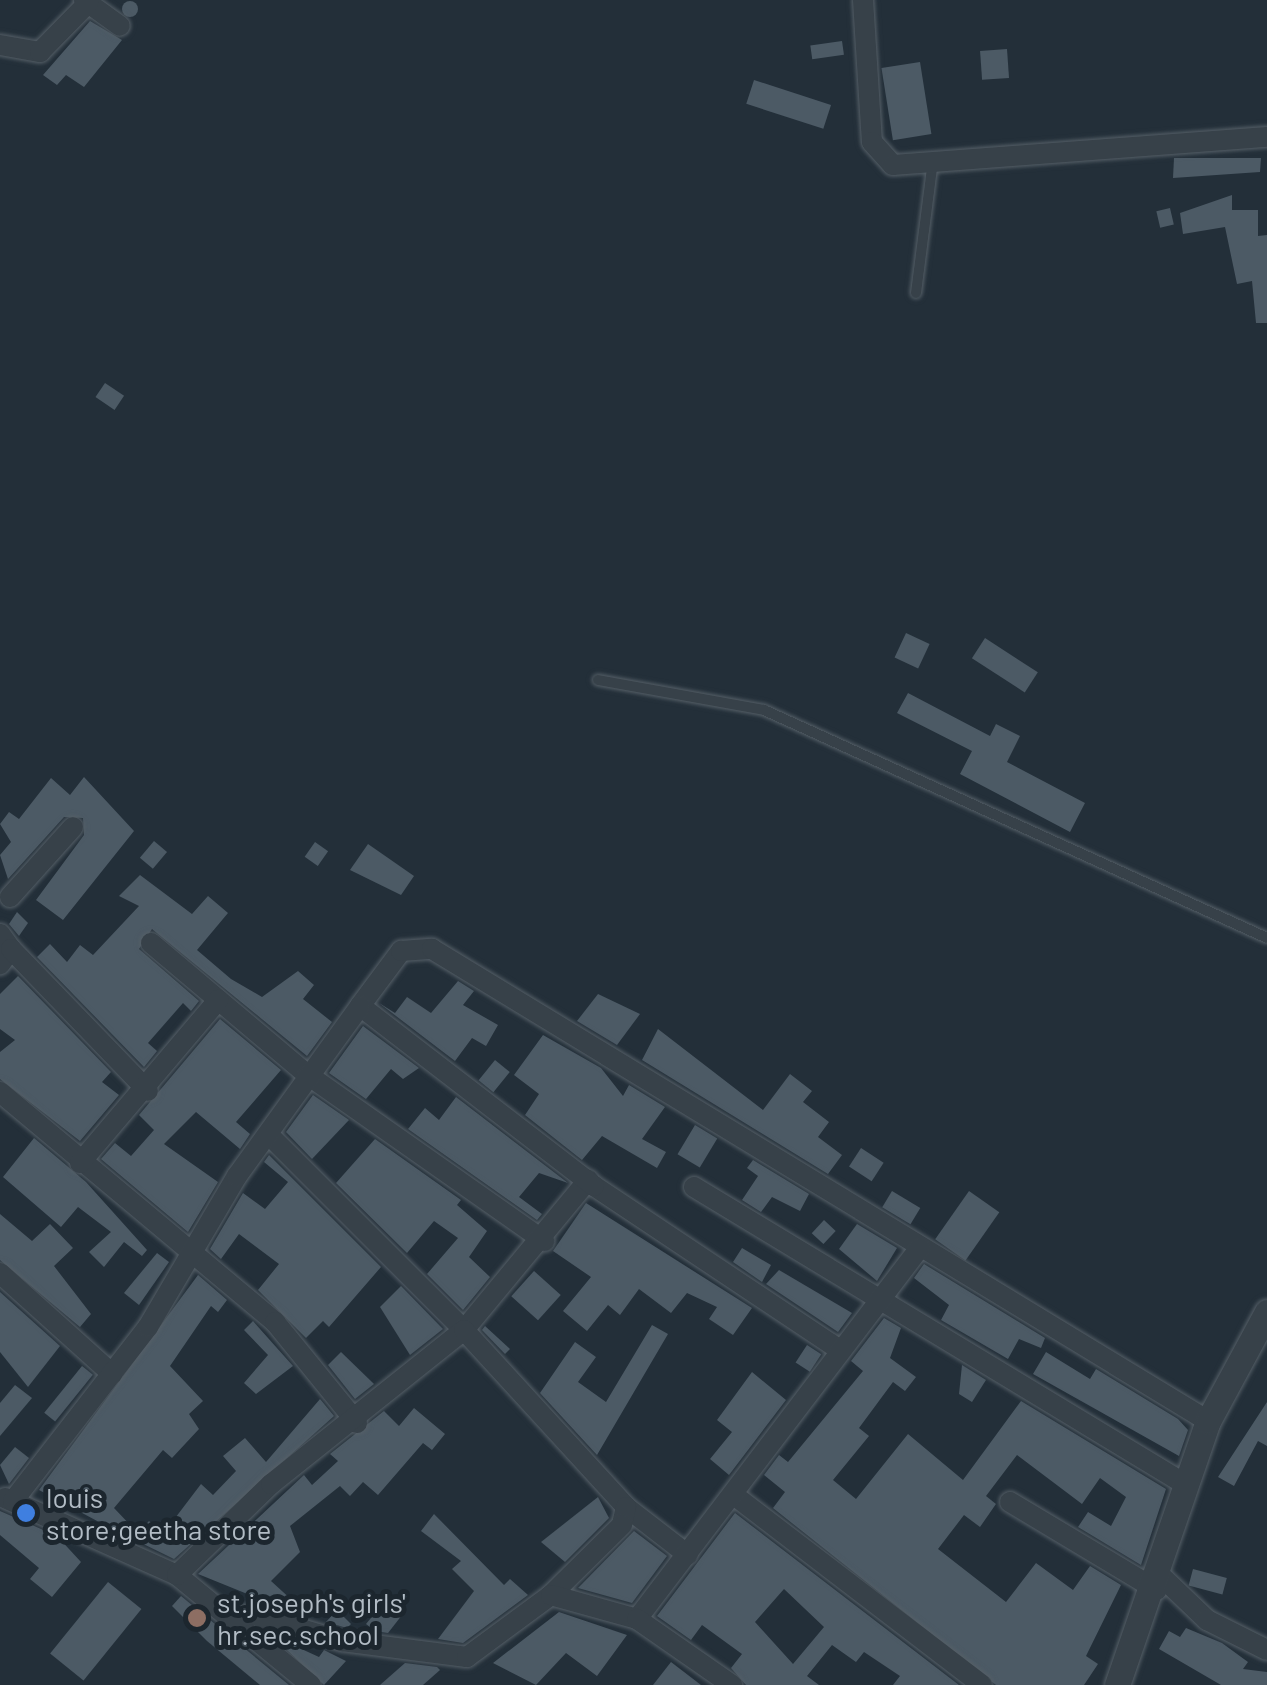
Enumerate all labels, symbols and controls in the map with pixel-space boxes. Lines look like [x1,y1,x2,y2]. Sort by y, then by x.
place label: louis store;geetha store [46,1480,271,1546]
marker: louis store;geetha store [15,1502,37,1524]
place label: st.joseph's girls' hr.sec.school [217,1585,406,1651]
marker: st.joseph's girls' hr.sec.school [186,1607,208,1629]

